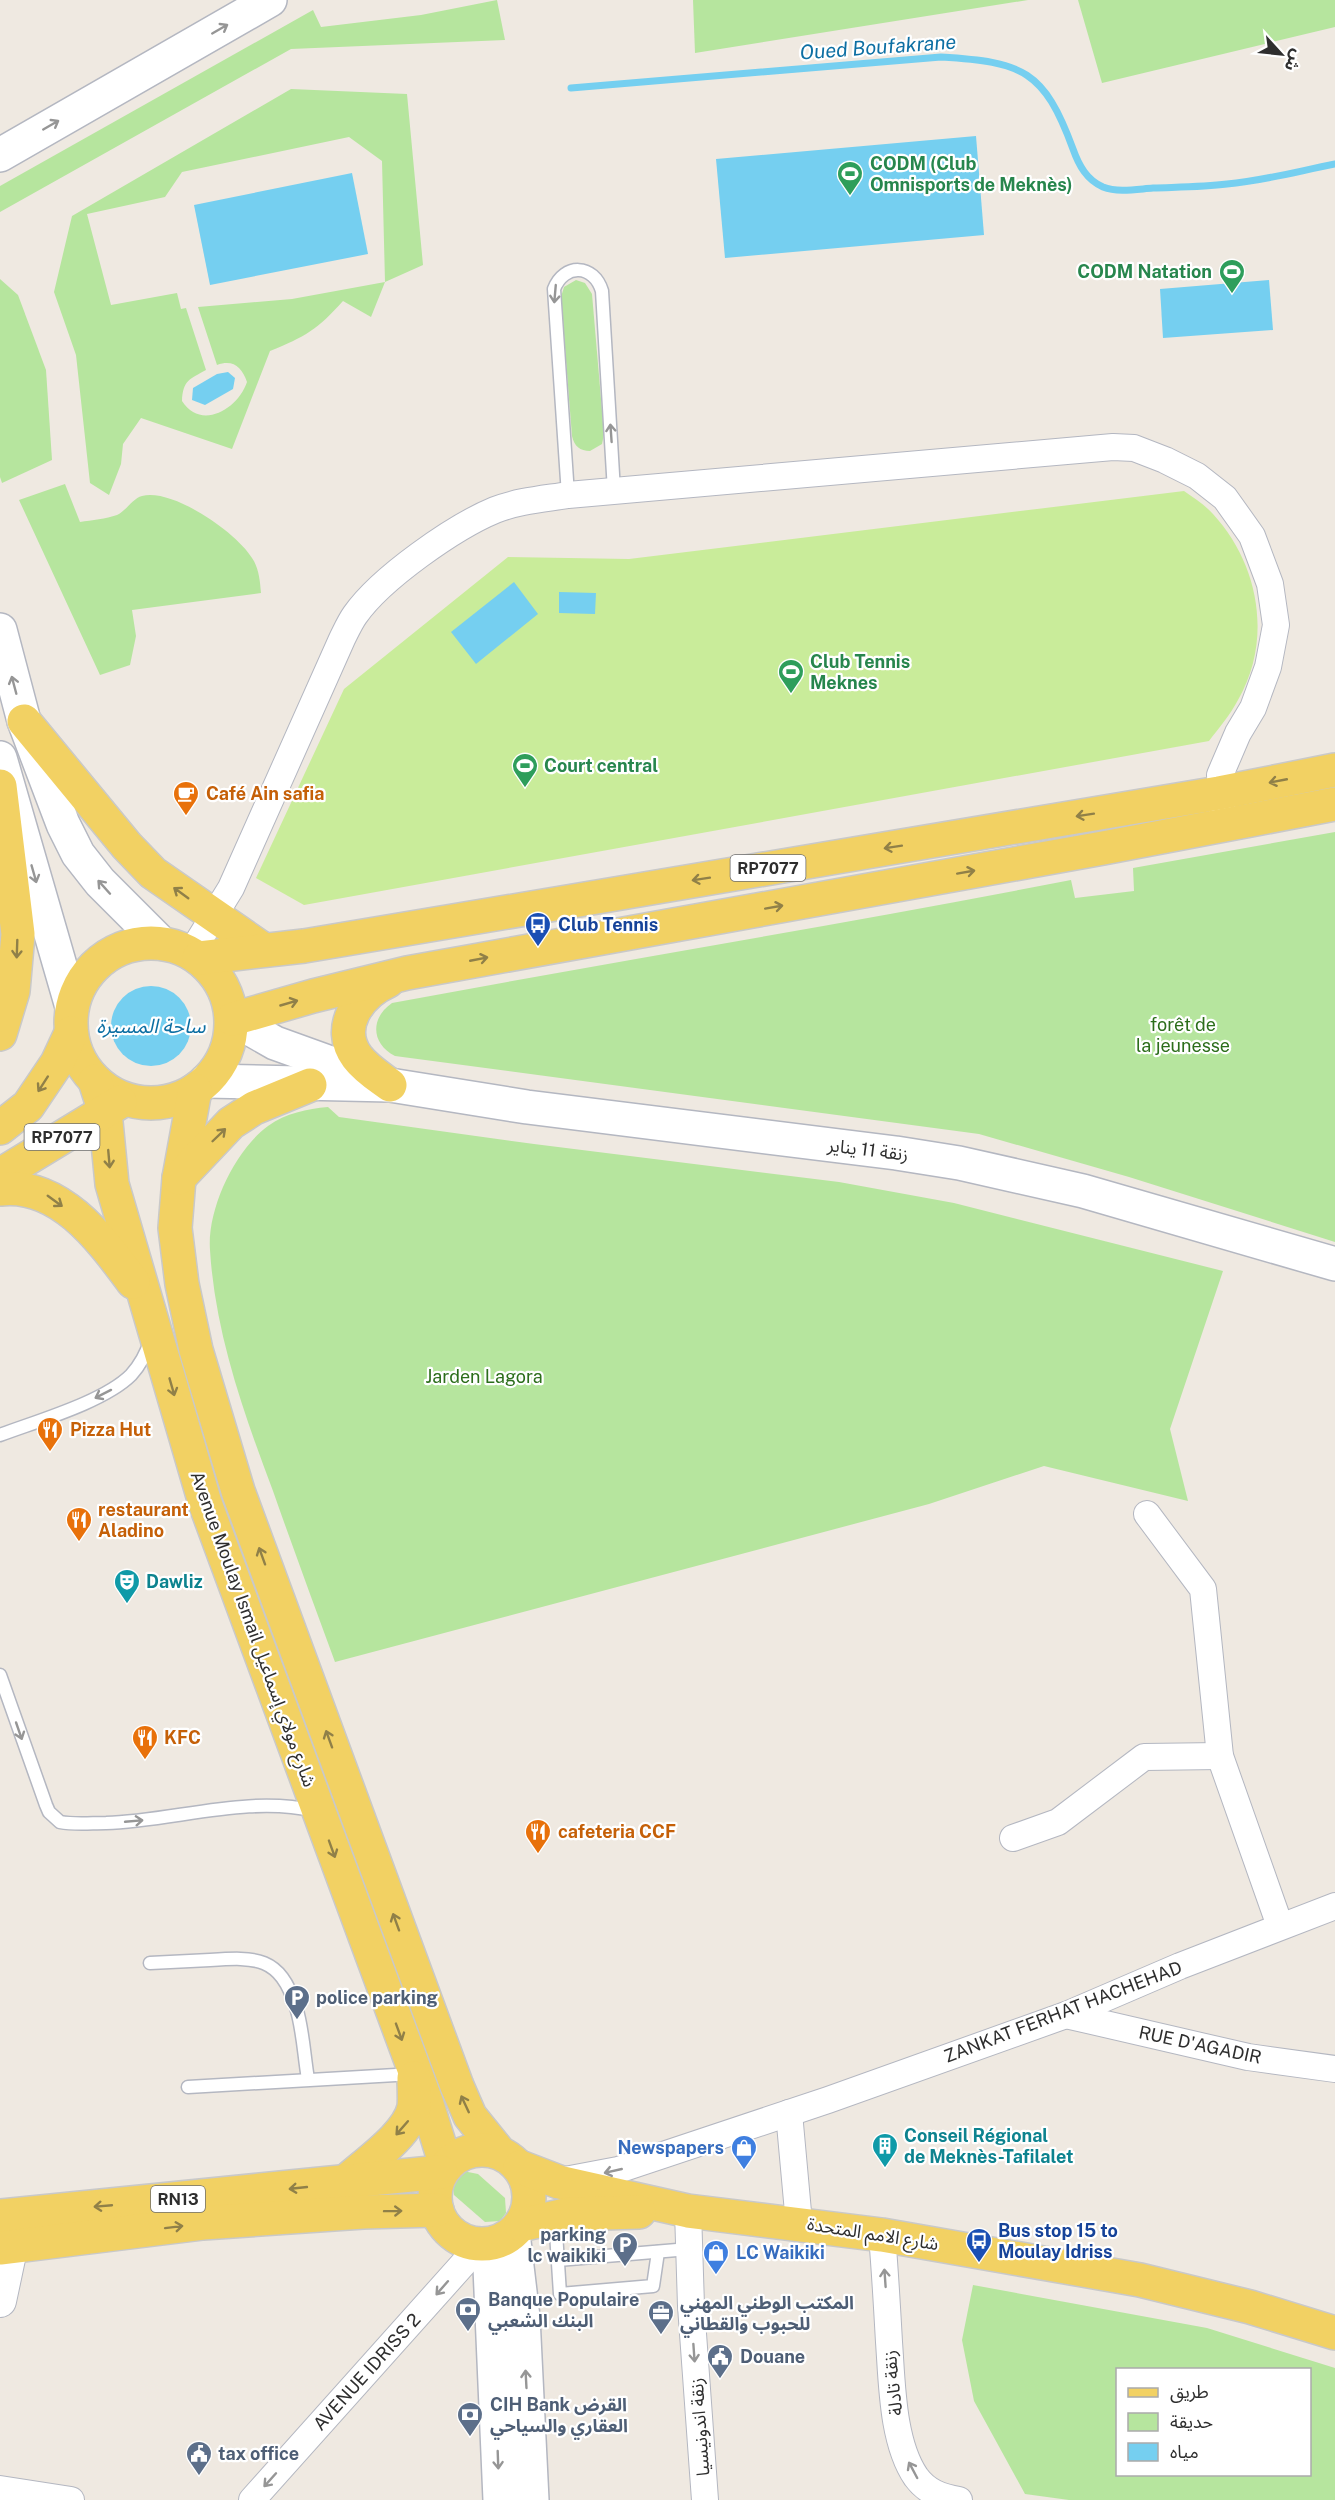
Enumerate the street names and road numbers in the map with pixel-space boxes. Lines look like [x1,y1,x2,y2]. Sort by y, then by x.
road number: RP7077 [730,855,806,881]
road number: RP7077 [25,1124,100,1150]
street label: زنقة 11 يناير [825,1134,910,1166]
street label: Avenue Moulay Ismail شارع مولاي إسماعيل [183,1468,321,1791]
street label: ZANKAT FERHAT HACHEHAD [941,1956,1185,2067]
street label: RUE D'AGADIR [1137,2021,1263,2068]
road number: RN13 [151,2186,205,2212]
street label: شارع الامم المتحدة [805,2213,940,2258]
street label: AVENUE IDRISS 2 [309,2309,425,2434]
street label: زنقة تادلة [879,2349,907,2417]
street label: زنقة اندونيسيا [686,2377,714,2477]

